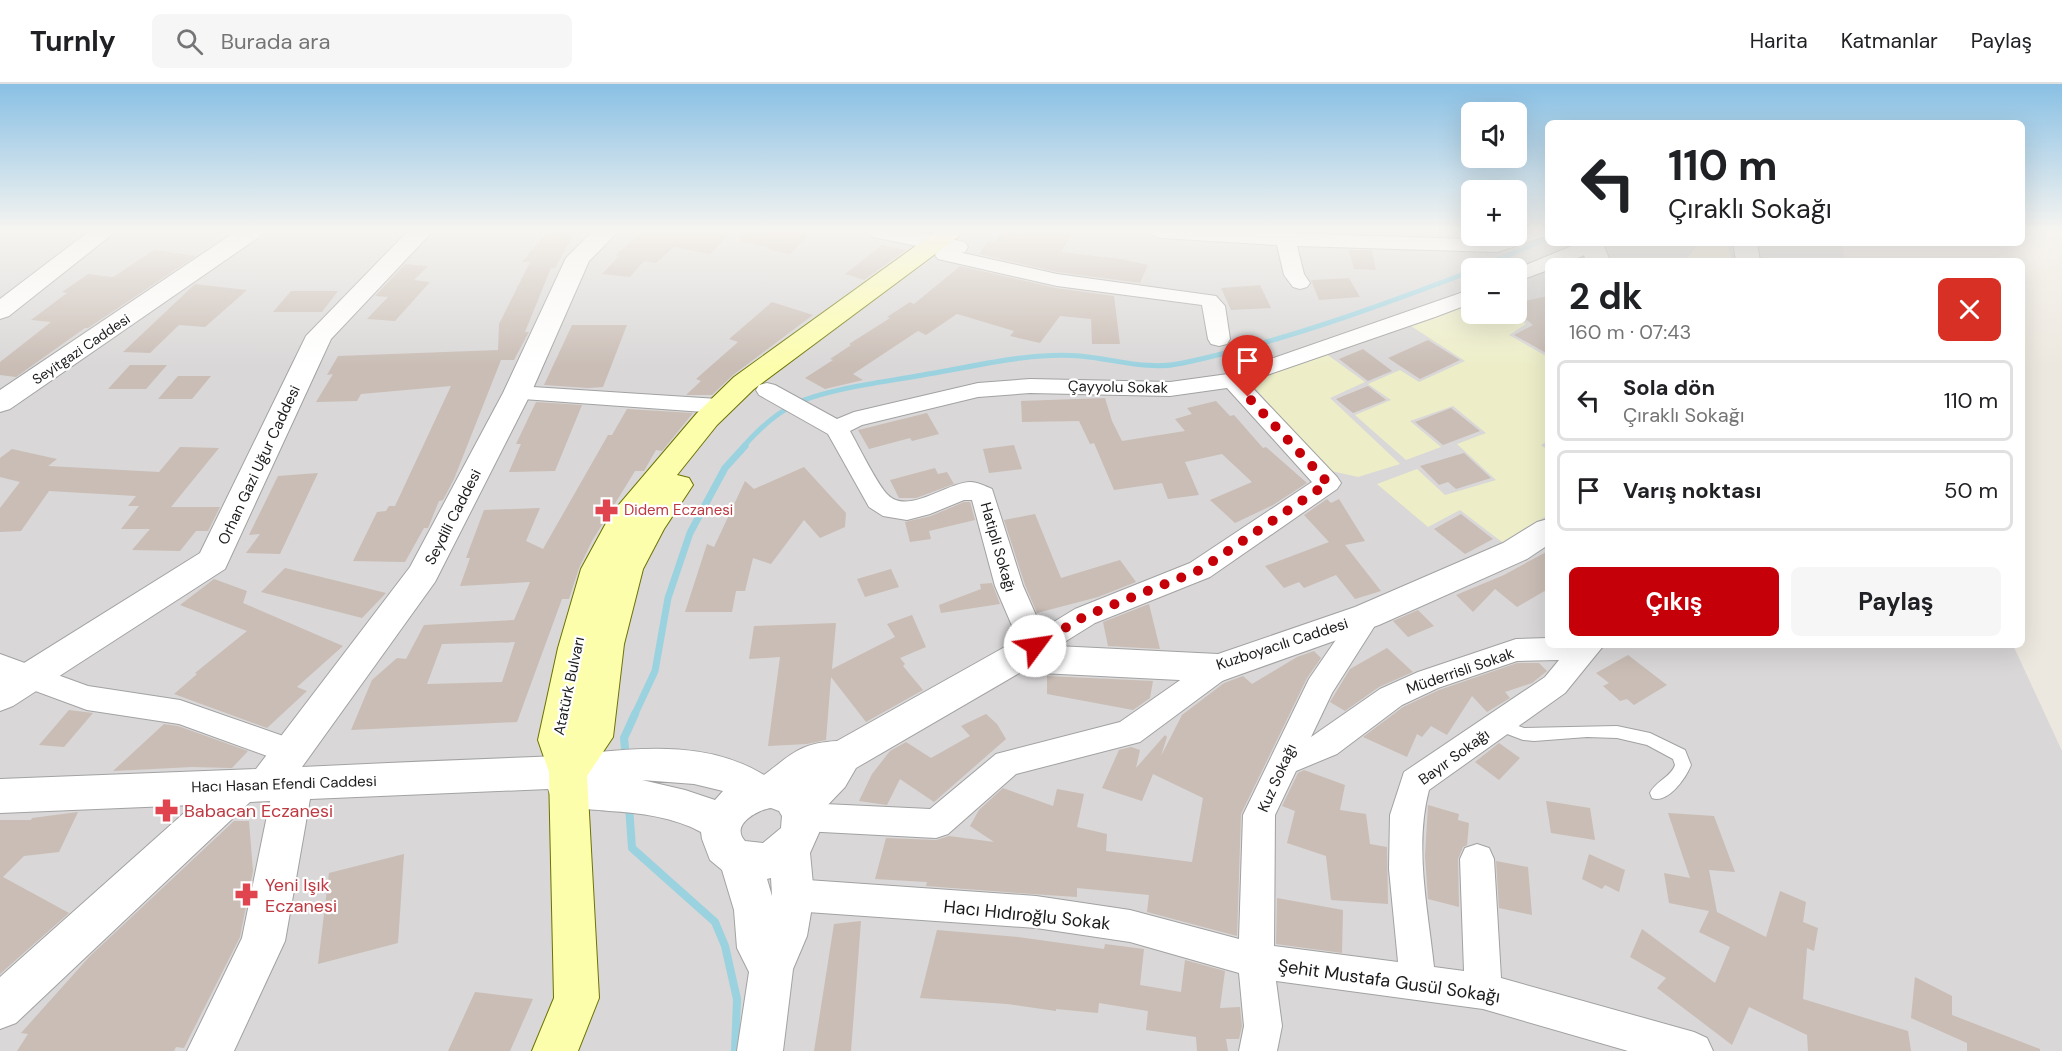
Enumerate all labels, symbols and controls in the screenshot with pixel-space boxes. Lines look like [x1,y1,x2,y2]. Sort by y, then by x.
search box [152,14,572,68]
text: Turnly [30,23,116,60]
icon: search [173,25,206,58]
text: Burada ara [221,27,330,56]
text: Harita [1750,27,1808,55]
text: Katmanlar [1841,27,1938,55]
text: Paylaş [1971,27,2032,55]
map controls [1461,102,1527,324]
button: sound [1461,102,1527,168]
text: 110 m [1668,138,1778,193]
icon: left [1569,144,1647,222]
button: + [1461,180,1527,246]
text: Çıraklı Sokağı [1668,191,1832,226]
button: − [1461,258,1527,324]
text: 2 dk [1569,273,1643,320]
button: close [1938,278,2001,341]
street label: Seyitgazi Caddesi [29,310,133,388]
text: 160 m · 07:43 [1569,319,1691,345]
pin [1222,335,1273,397]
icon: arrive [1231,344,1264,377]
text: Sola dön [1623,373,1715,402]
street label: Çayyolu Sokak [1068,376,1169,398]
street label: Orhan Gazi Uğur Caddesi [213,382,305,548]
icon: left [1572,384,1605,417]
text: 110 m [1944,386,1998,415]
text: Çıraklı Sokağı [1623,402,1744,428]
street label: Seydili Caddesi [420,466,486,568]
icon: arrive [1572,474,1605,507]
text: Varış noktası [1623,476,1761,505]
text: 50 m [1944,476,1998,505]
pharmacy icon: Didem Eczanesi [593,497,619,523]
place label: Didem Eczanesi [624,500,733,520]
street label: Hatipli Sokağı [976,500,1020,594]
button: Çıkış [1569,567,1779,636]
button: Paylaş [1791,567,2001,636]
street label: Kuzboyacılı Caddesi [1214,613,1350,675]
position arrow [1003,614,1067,678]
street label: Atatürk Bulvarı [549,635,589,737]
street label: Müderrisli Sokak [1404,643,1517,699]
street label: Bayır Sokağı [1414,724,1494,790]
street label: Kuz Sokağı [1253,741,1301,815]
street label: Hacı Hasan Efendi Caddesi [191,771,377,797]
pharmacy icon: Babacan Eczanesi [153,798,179,824]
place label: Babacan Eczanesi [184,799,333,823]
place label: Yeni Işık Eczanesi [265,873,337,918]
pharmacy icon: Yeni Işık Eczanesi [234,882,260,908]
street label: Hacı Hıdıroğlu Sokak [942,894,1112,936]
street label: Şehit Mustafa Gusül Sokağı [1276,954,1502,1008]

